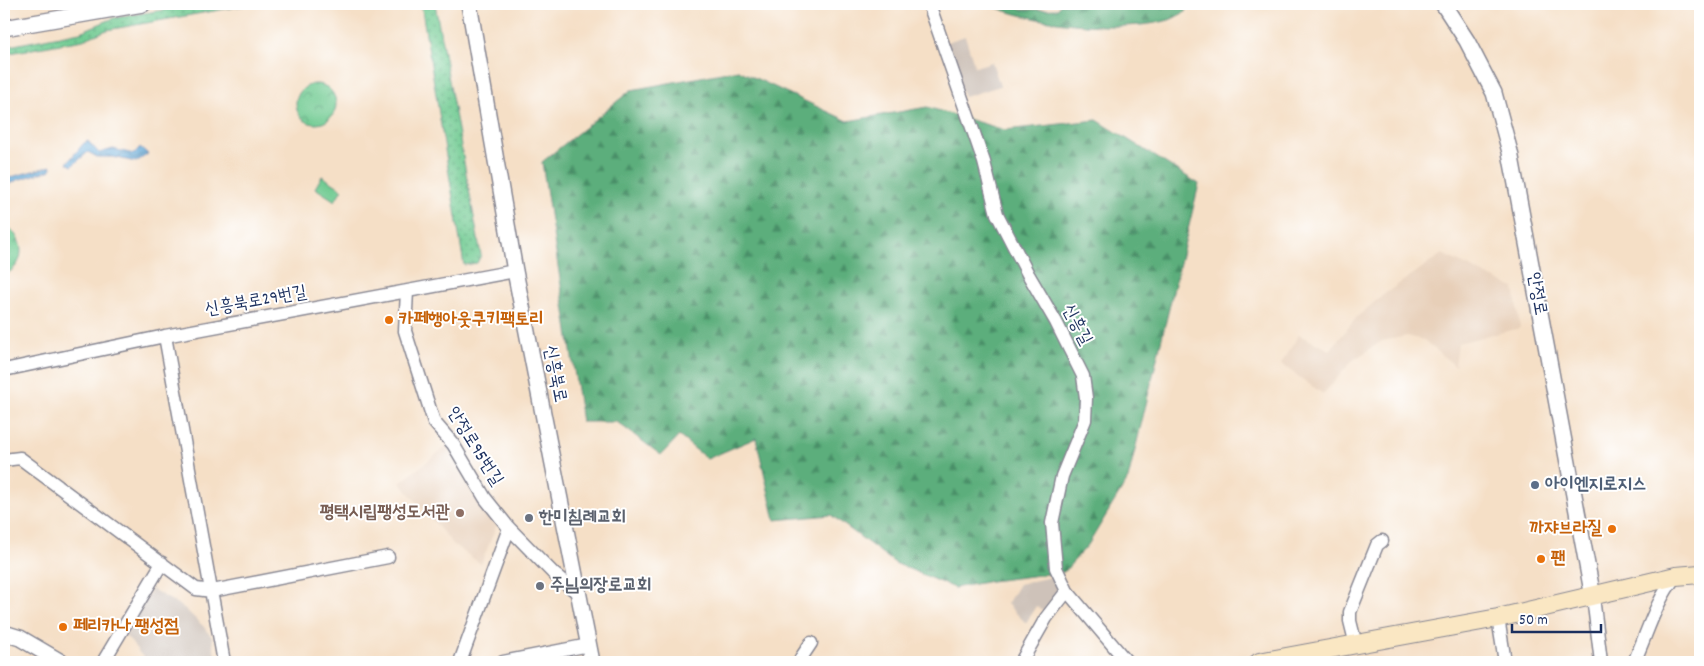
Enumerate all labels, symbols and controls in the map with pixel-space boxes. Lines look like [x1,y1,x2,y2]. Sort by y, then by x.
street label: 안정로 [1520,270,1552,318]
street label: 신흥북로29번길 [203,281,309,323]
street label: 신흥길 [1055,300,1097,351]
place label: 카페행아웃쿠키팩토리 [399,308,544,333]
marker: 카페행아웃쿠키팩토리 [383,314,395,326]
street label: 신흥북로 [536,343,572,405]
street label: 안정로95번길 [440,403,508,492]
place label: 아이엔지로지스 [1545,473,1646,498]
marker: 아이엔지로지스 [1529,479,1541,491]
place label: 평택시립팽성도서관 [320,501,451,526]
place label: 한미침례교회 [538,506,626,531]
marker: 평택시립팽성도서관 [454,507,466,519]
marker: 한미침례교회 [523,512,535,524]
place label: 까쟈브라질 [1530,517,1603,542]
marker: 까쟈브라질 [1606,523,1618,535]
place label: 팬 [1551,547,1565,572]
marker: 팬 [1535,553,1547,565]
place label: 주님의장로교회 [550,574,651,599]
marker: 주님의장로교회 [534,580,546,592]
scale bar [1512,601,1600,633]
text: 50 m [1519,610,1548,632]
place label: 페리카나 팽성점 [73,615,179,640]
marker: 페리카나 팽성점 [57,621,69,633]

